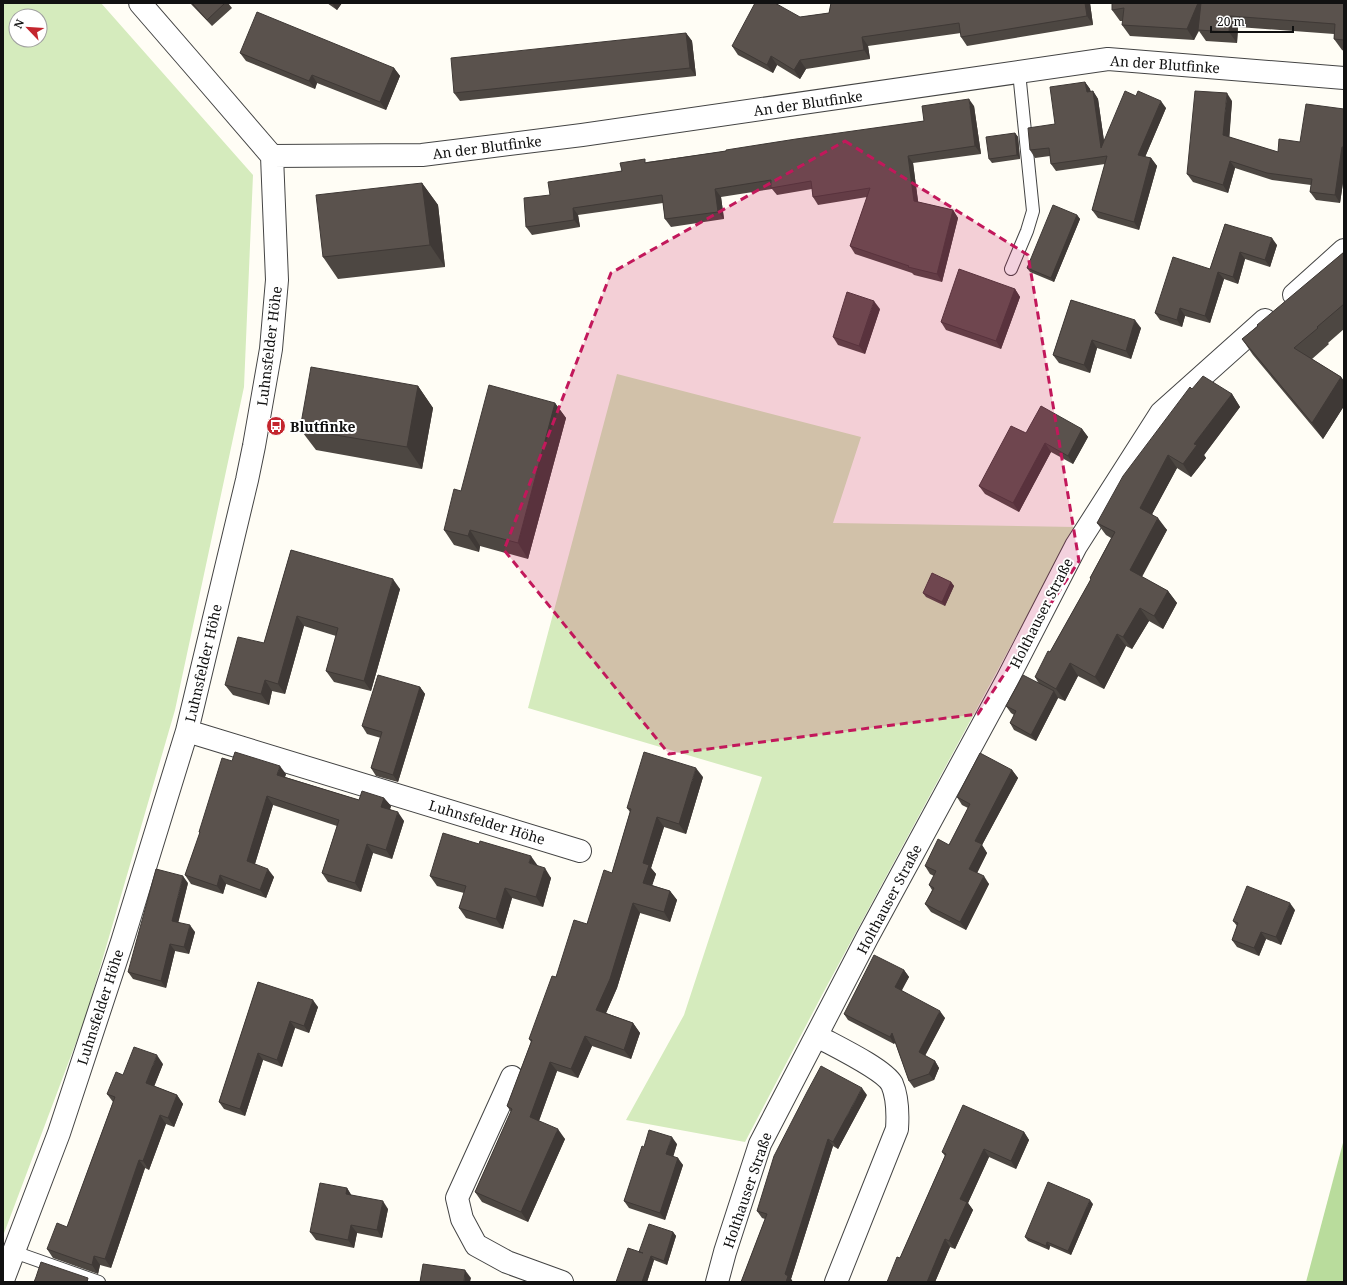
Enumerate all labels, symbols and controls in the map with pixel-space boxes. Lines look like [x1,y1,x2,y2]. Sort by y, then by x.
north arrow [8,8,48,48]
scale bar [1211,8,1293,34]
text: 20 m [1217,13,1245,30]
text: N [10,16,27,31]
street label: An der Blutfinke [1110,51,1220,77]
street label: An der Blutfinke [752,86,864,120]
street label: An der Blutfinke [431,131,543,163]
street label: Luhnsfelder Höhe [252,285,286,407]
bus stop icon: Blutfinke [265,415,287,437]
place label: Blutfinke [290,417,355,436]
street label: Holthauser Straße [1005,555,1077,671]
street label: Luhnsfelder Höhe [180,602,226,724]
street label: Luhnsfelder Höhe [426,795,548,849]
street label: Holthauser Straße [852,841,926,957]
street label: Luhnsfelder Höhe [72,947,128,1067]
street label: Holthauser Straße [718,1129,776,1251]

